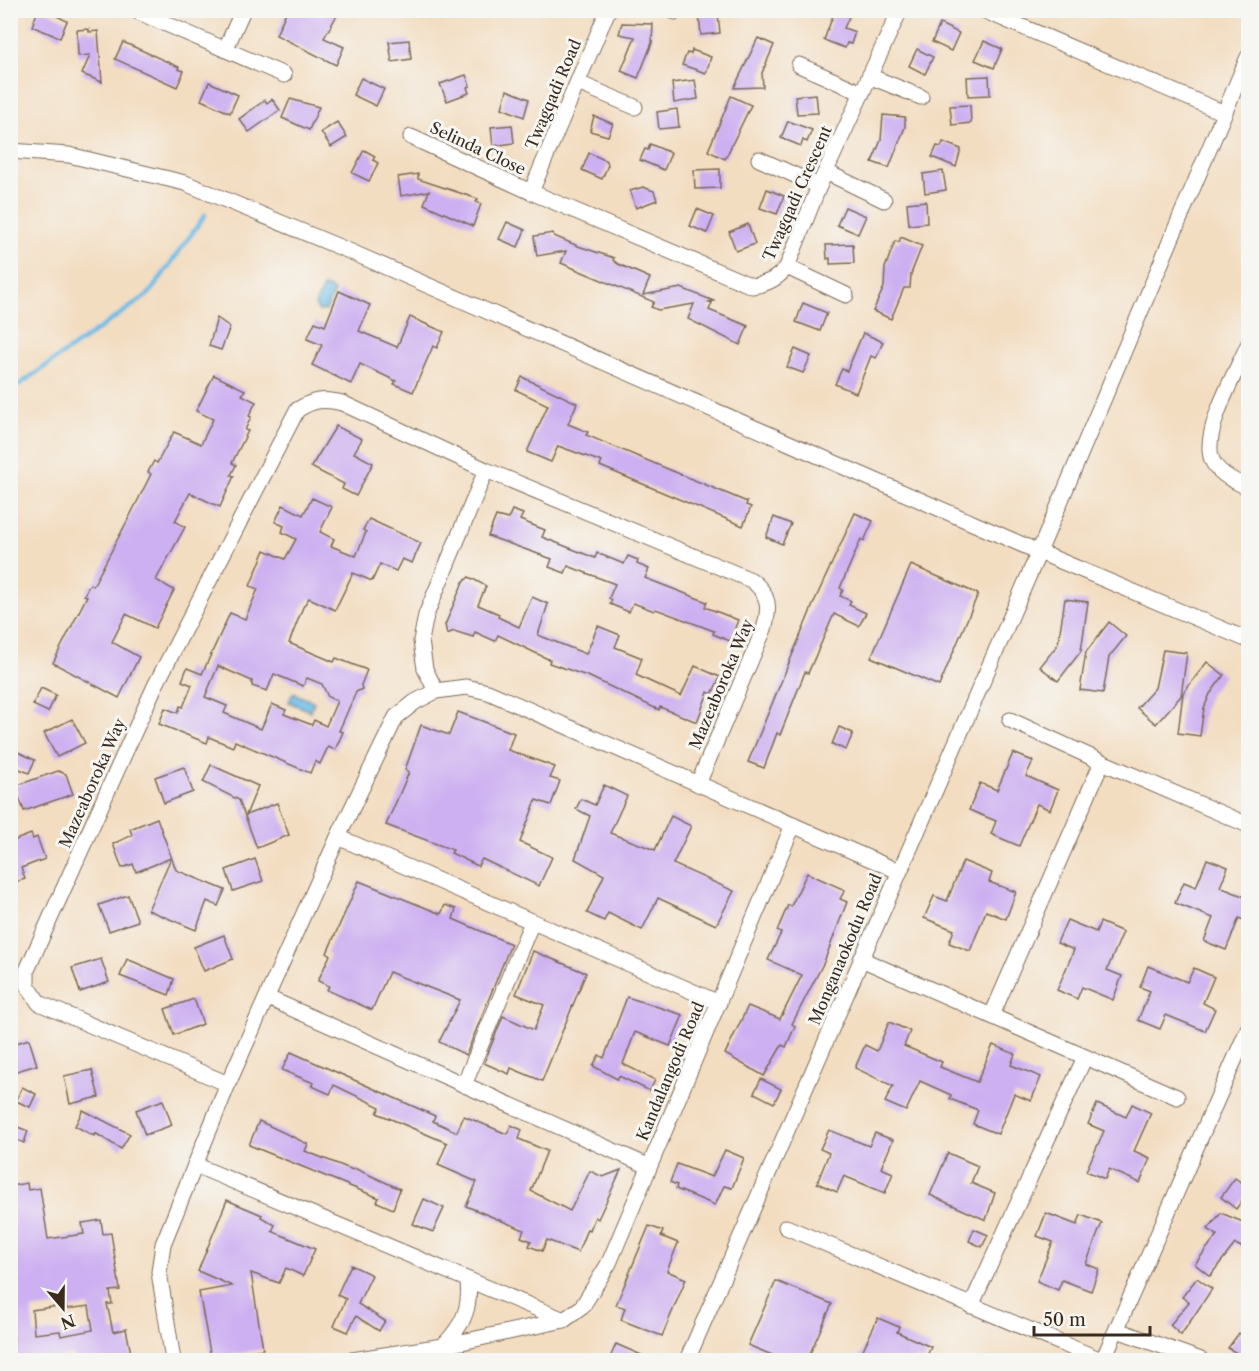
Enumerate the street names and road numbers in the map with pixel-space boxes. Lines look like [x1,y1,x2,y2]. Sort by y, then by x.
street label: Twagqadi Road [521,36,585,152]
street label: Selinda Close [427,117,529,179]
street label: Twagqadi Crescent [758,122,836,264]
street label: Mazeaboroka Way [684,615,758,752]
street label: Mazeaboroka Way [54,714,130,851]
street label: Monganaokodu Road [804,870,886,1028]
street label: Kandalangodi Road [632,998,708,1143]

